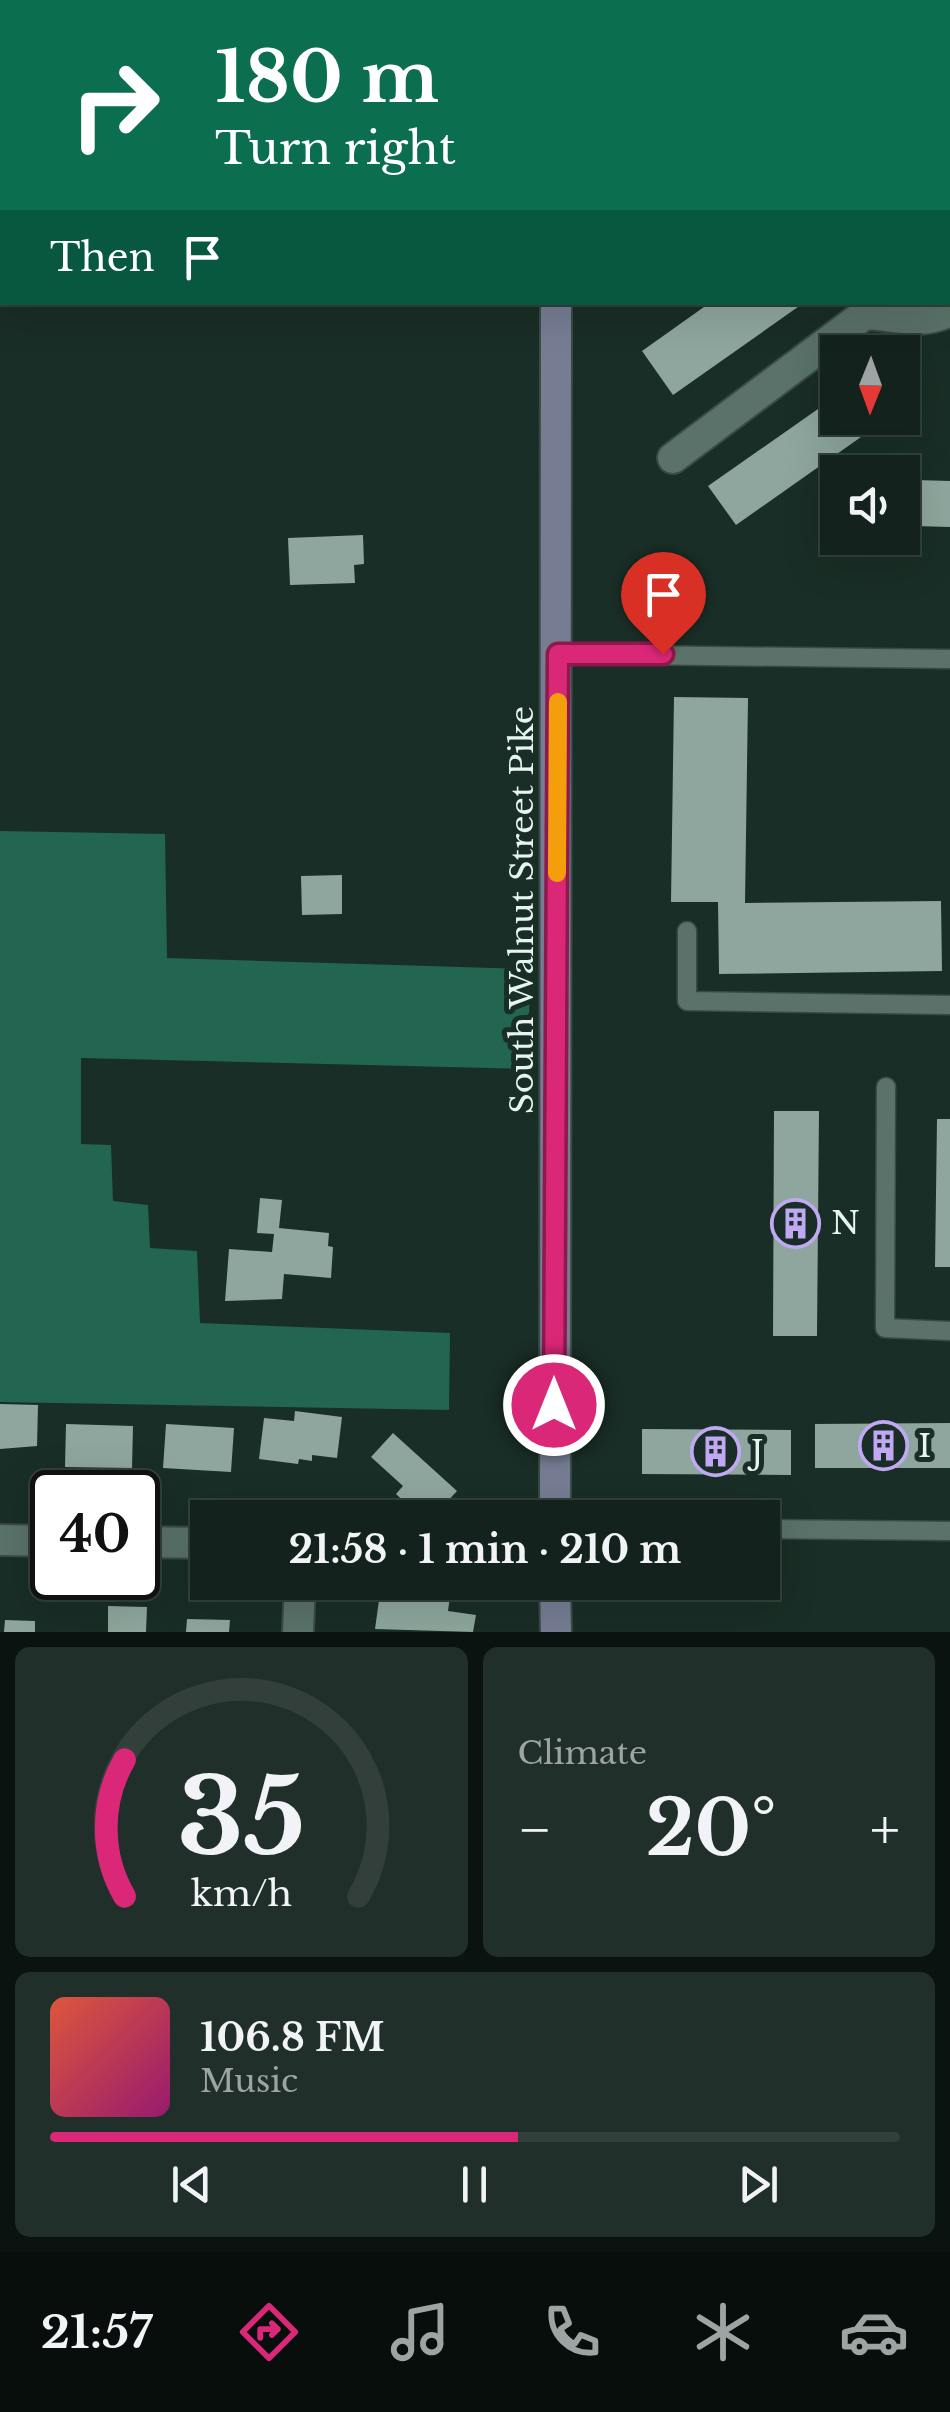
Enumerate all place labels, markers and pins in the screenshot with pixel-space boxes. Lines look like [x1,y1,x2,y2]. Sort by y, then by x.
pin [621,552,706,655]
building icon: N [770,1197,822,1249]
place label: N [831,1203,860,1243]
building icon: I [857,1420,909,1472]
building icon: J [690,1426,742,1478]
place label: I [918,1426,931,1466]
place label: J [747,1432,764,1472]

